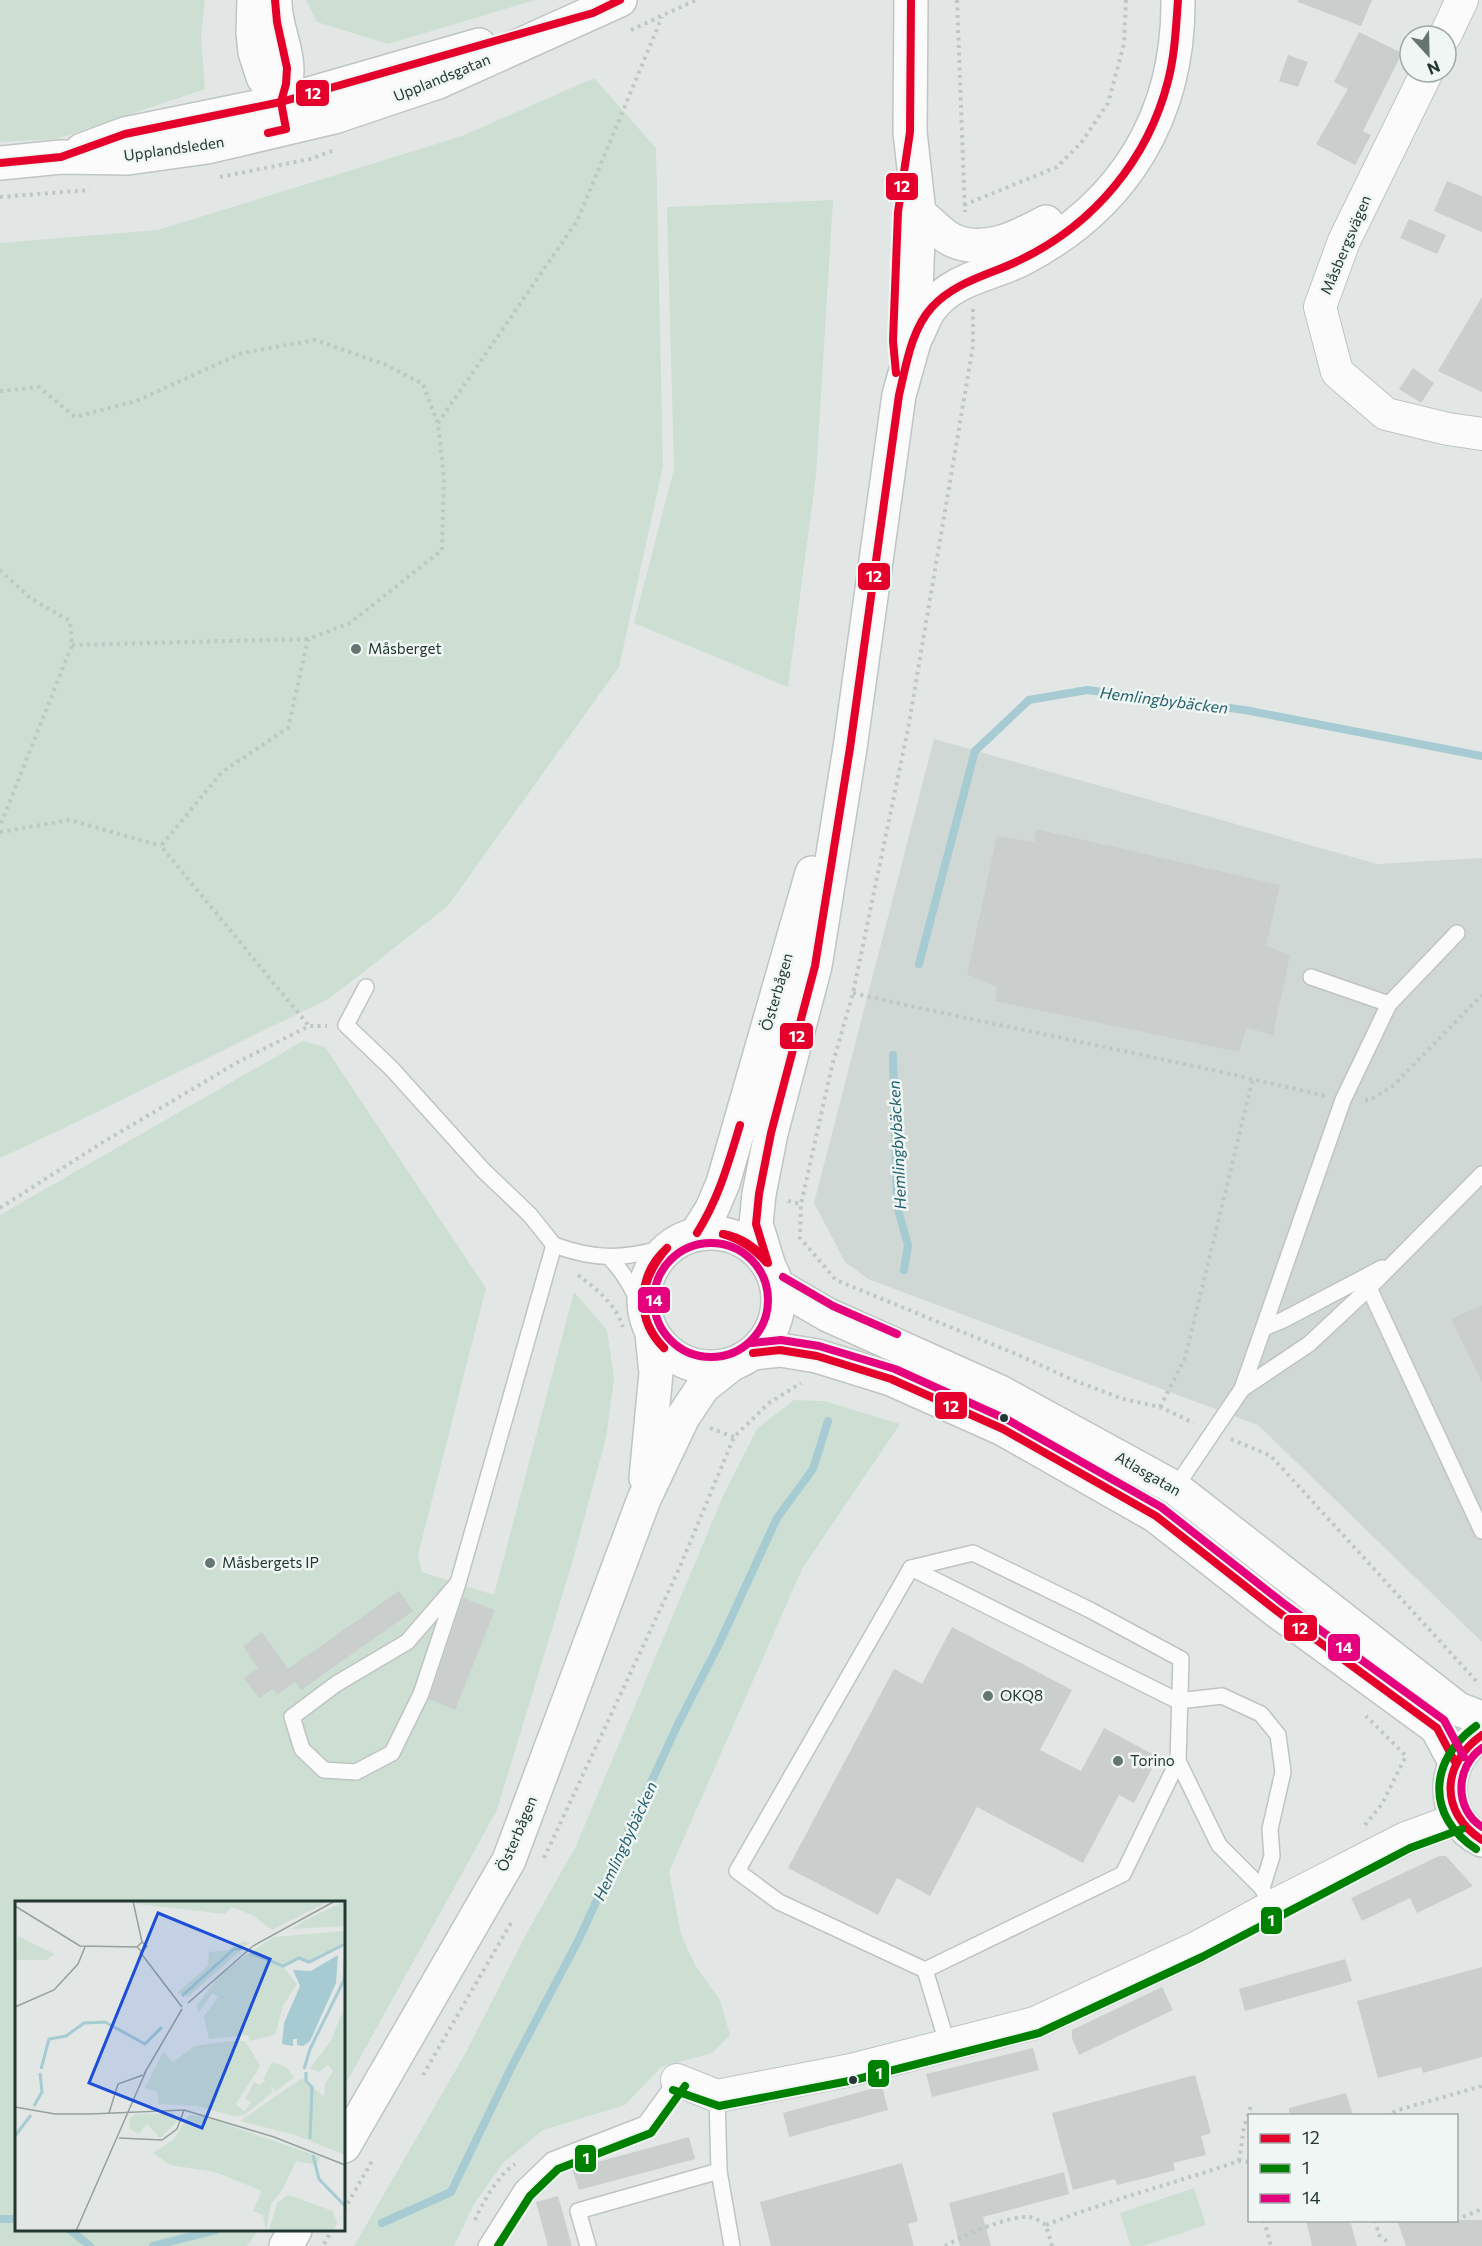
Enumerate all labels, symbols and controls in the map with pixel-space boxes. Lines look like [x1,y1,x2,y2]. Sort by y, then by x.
north arrow [1398,24,1458,84]
street label: Upplandsgatan [391,49,493,105]
text: N [1425,57,1443,79]
line badge: 12 [295,79,330,107]
text: 12 [305,83,321,102]
street label: Upplandsleden [122,132,225,164]
line badge: 12 [885,172,919,201]
text: 12 [894,176,910,195]
street label: Måsbergsvägen [1316,192,1374,297]
line badge: 12 [857,562,891,591]
text: 12 [866,566,882,585]
place label: Måsberget [368,639,442,657]
marker: Måsberget [349,642,363,656]
water label: Hemlingbybäcken [1099,682,1229,717]
street label: Österbågen [756,951,796,1033]
line badge: 12 [779,1022,814,1050]
text: 12 [789,1026,805,1045]
water label: Hemlingbybäcken [884,1080,909,1210]
line badge: 14 [637,1286,671,1314]
text: 14 [645,1290,663,1309]
line badge: 12 [934,1391,968,1420]
text: 12 [943,1396,959,1415]
unlabelled marker [998,1412,1010,1424]
street label: Atlasgatan [1112,1447,1185,1499]
place label: Måsbergets IP [222,1553,319,1571]
marker: Måsbergets IP [203,1556,217,1570]
line badge: 12 [1283,1614,1318,1642]
text: 12 [1292,1618,1308,1637]
line badge: 14 [1327,1633,1361,1662]
text: 14 [1335,1637,1353,1656]
place label: OKQ8 [1000,1686,1043,1704]
marker: OKQ8 [981,1689,995,1703]
place label: Torino [1130,1751,1175,1769]
marker: Torino [1111,1754,1125,1768]
water label: Hemlingbybäcken [589,1778,660,1903]
street label: Österbågen [492,1793,540,1874]
inset map [15,1901,345,2231]
line badge: 1 [1260,1906,1283,1935]
text: 1 [1267,1910,1275,1929]
line badge: 1 [867,2059,890,2088]
text: 1 [875,2063,883,2082]
unlabelled marker [847,2074,859,2086]
legend [1248,2114,1458,2222]
text: 12 [1302,2126,1320,2148]
line badge: 1 [574,2144,597,2173]
text: 1 [582,2148,590,2167]
text: 1 [1302,2156,1310,2178]
text: 14 [1302,2186,1321,2208]

